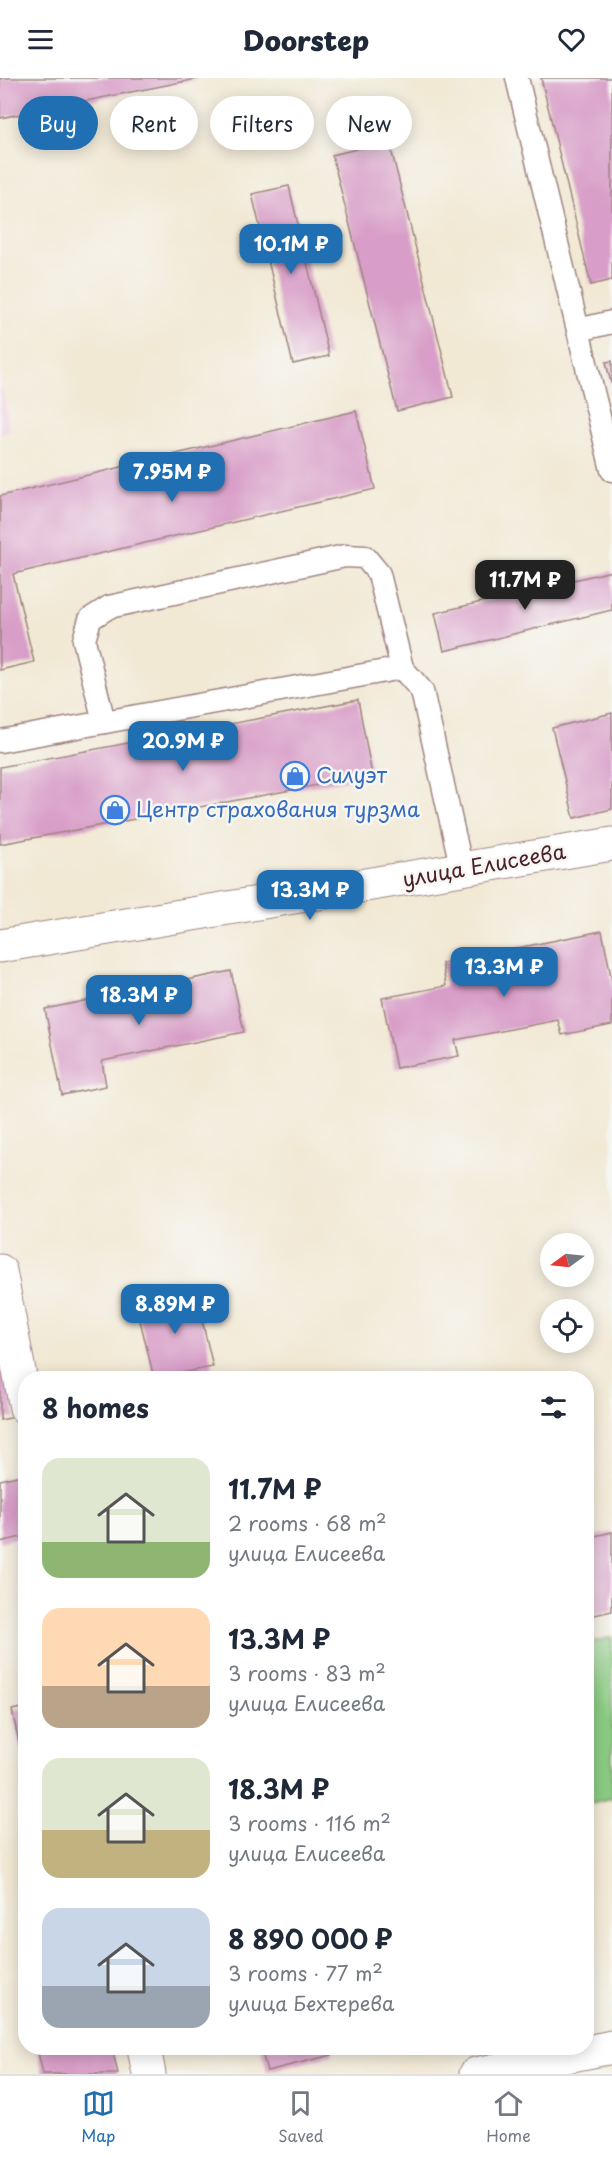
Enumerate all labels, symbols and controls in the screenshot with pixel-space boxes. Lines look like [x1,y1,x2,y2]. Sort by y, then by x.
text: Doorstep [243,19,369,60]
icon: menu [24,23,57,56]
icon: heart [555,23,588,56]
chip: Buy [18,96,98,150]
chip: Rent [110,96,198,150]
chip: Filters [210,96,314,150]
chip: New [326,96,412,150]
pin: 10.1M ₽ [236,224,346,275]
text: 10.1M ₽ [253,228,329,258]
pin: 7.95M ₽ [117,452,227,503]
text: 7.95M ₽ [133,456,211,486]
pin: 11.7M ₽ [470,560,580,611]
text: 11.7M ₽ [489,564,561,594]
pin: 20.9M ₽ [128,721,238,772]
text: 20.9M ₽ [142,725,224,755]
place label: Силуэт [316,758,388,790]
shop icon: Силуэт [279,760,311,792]
place label: Центр страхования турзма [136,792,420,824]
shop icon: Центр страхования турзма [99,794,131,826]
street label: улица Елисеева [400,834,568,894]
pin: 13.3M ₽ [255,870,365,921]
text: 13.3M ₽ [271,874,349,904]
pin: 13.3M ₽ [449,947,559,998]
text: 13.3M ₽ [465,951,543,981]
pin: 18.3M ₽ [84,975,194,1026]
text: 18.3M ₽ [100,979,178,1009]
north arrow [540,1233,594,1287]
map controls [540,1233,594,1353]
pin: 8.89M ₽ [120,1284,230,1335]
text: 8.89M ₽ [135,1288,215,1318]
button: locate [540,1299,594,1353]
text: 8 homes [42,1388,149,1427]
icon: filters [537,1391,570,1424]
text: 11.7M ₽ [228,1469,321,1508]
icon: home [90,1482,162,1554]
text: 2 rooms · 68 m² [228,1508,387,1538]
text: улица Елисеева [228,1538,385,1568]
text: 13.3M ₽ [228,1619,330,1658]
icon: home [90,1632,162,1704]
text: 3 rooms · 83 m² [228,1658,386,1688]
text: улица Елисеева [228,1688,385,1718]
text: 18.3M ₽ [228,1769,329,1808]
icon: home [90,1782,162,1854]
text: 3 rooms · 116 m² [228,1808,391,1838]
text: улица Елисеева [228,1838,385,1868]
text: 8 890 000 ₽ [228,1919,393,1958]
icon: home [90,1932,162,2004]
text: 3 rooms · 77 m² [228,1958,383,1988]
text: улица Бехтерева [228,1988,394,2018]
tab: Map [81,2087,116,2147]
tab: Saved [278,2087,324,2147]
tab: Home [486,2087,531,2147]

